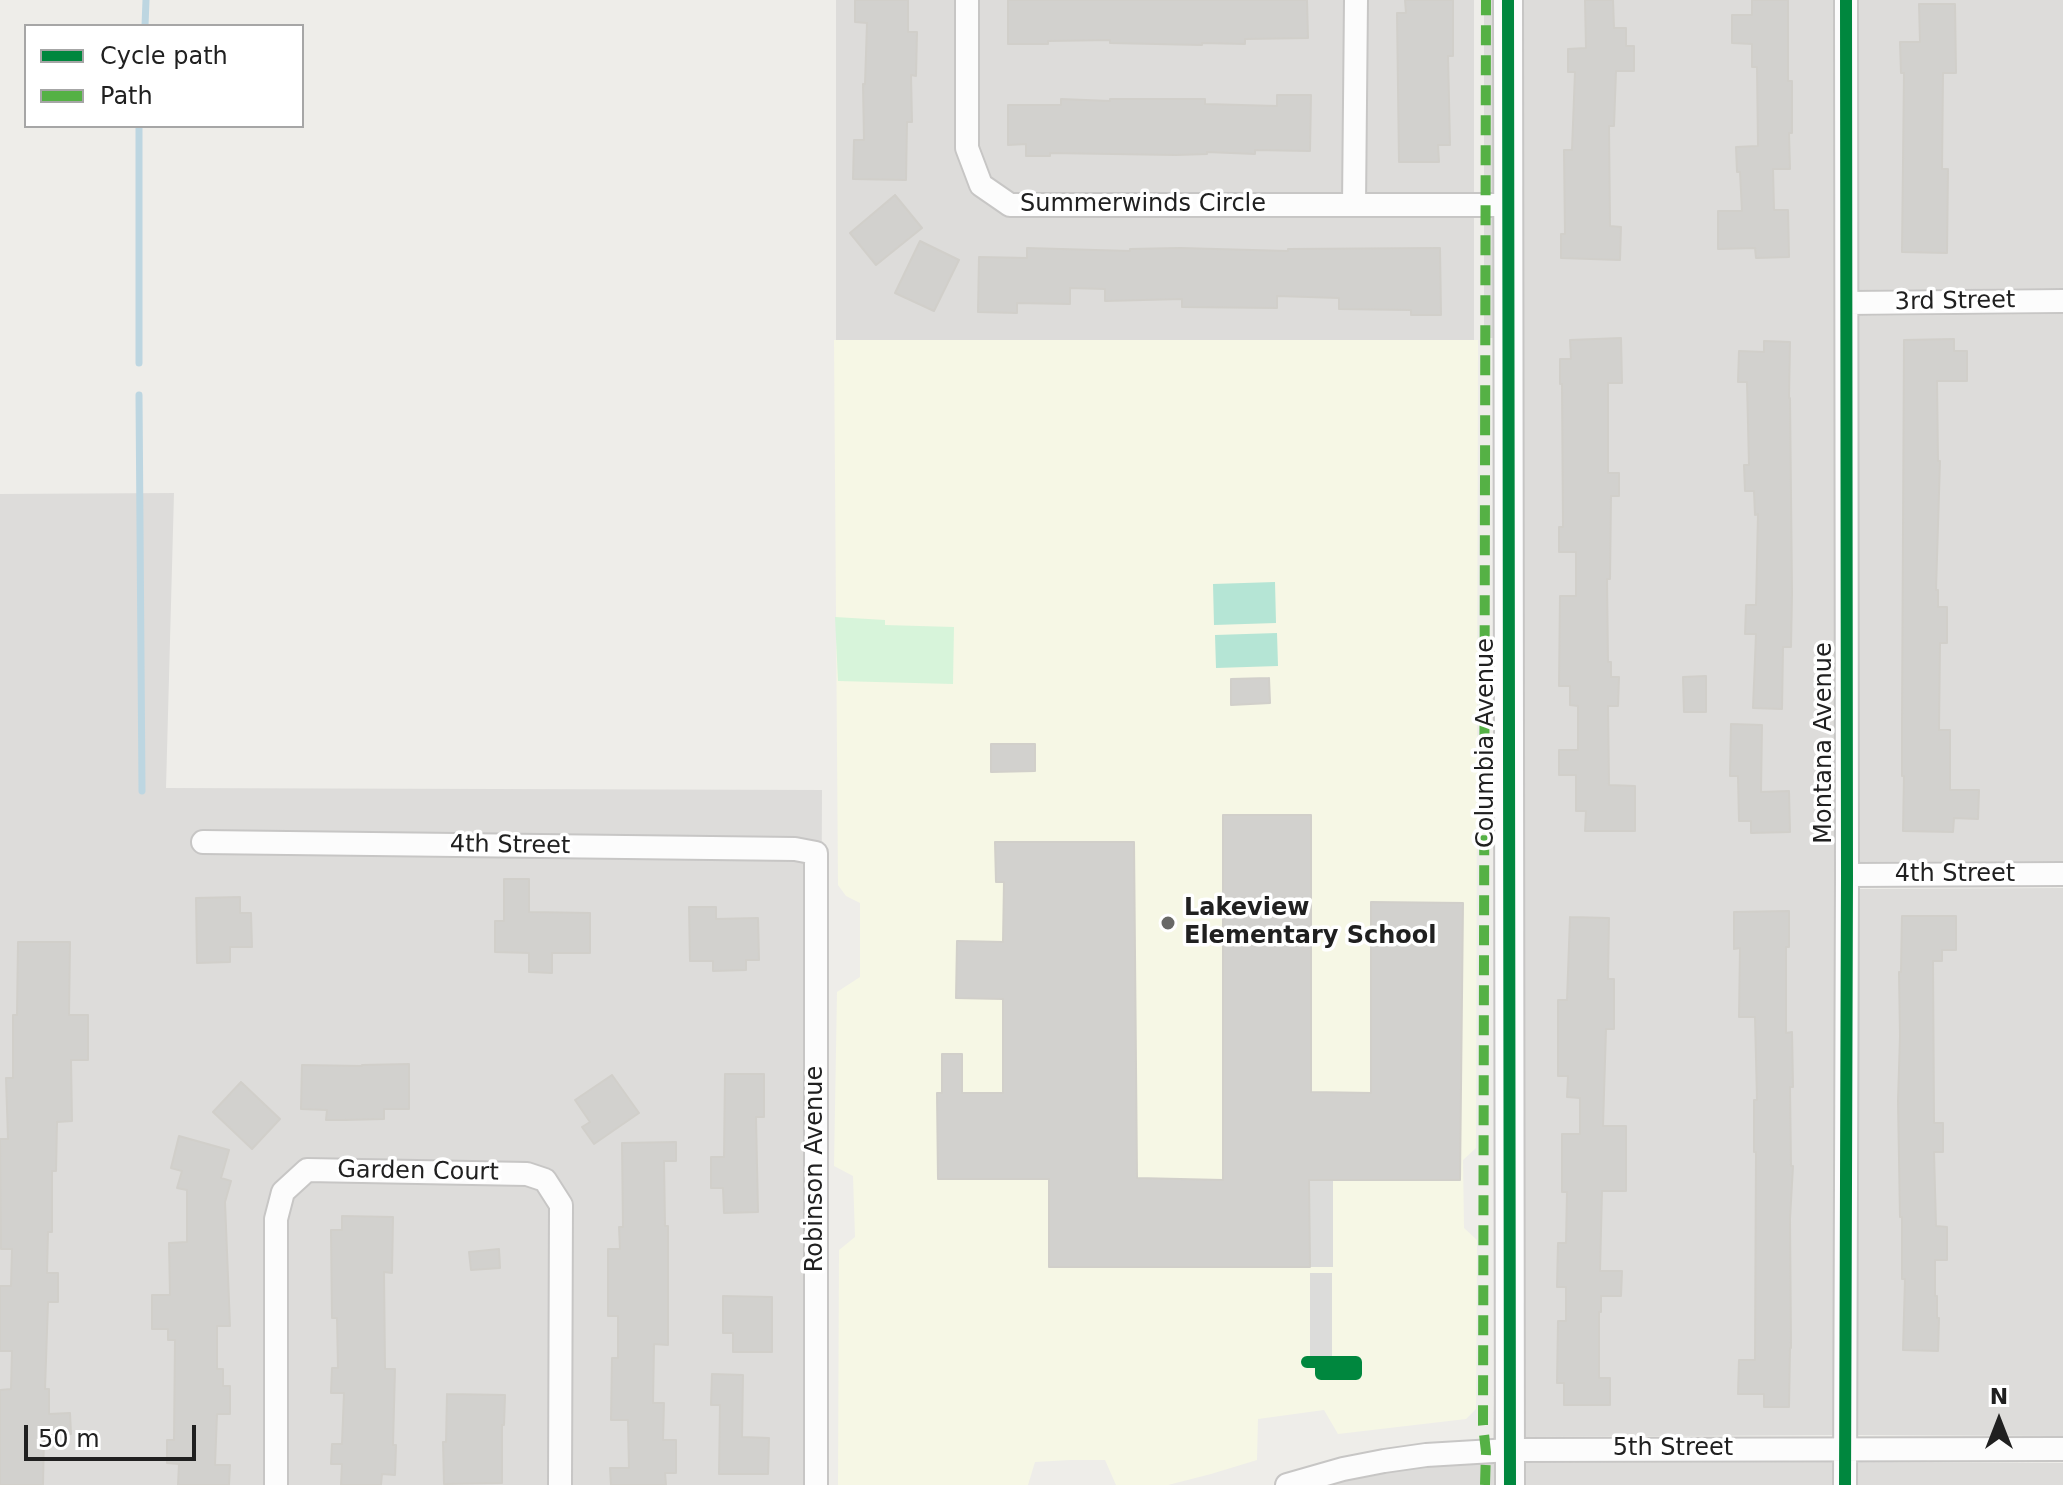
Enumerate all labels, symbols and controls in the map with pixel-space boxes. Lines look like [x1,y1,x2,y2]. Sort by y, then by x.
legend [24,24,304,128]
text: Cycle path [100,42,228,70]
text: Path [100,82,153,110]
street label: Summerwinds Circle [1020,191,1266,219]
street label: 3rd Street [1895,287,2015,317]
street label: Columbia Avenue [1473,638,1501,848]
street label: Montana Avenue [1811,642,1839,844]
street label: 4th Street [450,831,570,861]
street label: 4th Street [1895,861,2015,889]
place label: Lakeview Elementary School [1184,895,1437,951]
marker: Lakeview Elementary School [1159,914,1177,932]
street label: Robinson Avenue [802,1066,830,1272]
street label: Garden Court [337,1156,499,1188]
north arrow [1959,1381,2039,1461]
text: N [1990,1384,2008,1409]
scale bar [28,1409,200,1459]
text: 50 m [38,1425,100,1453]
street label: 5th Street [1613,1435,1733,1463]

